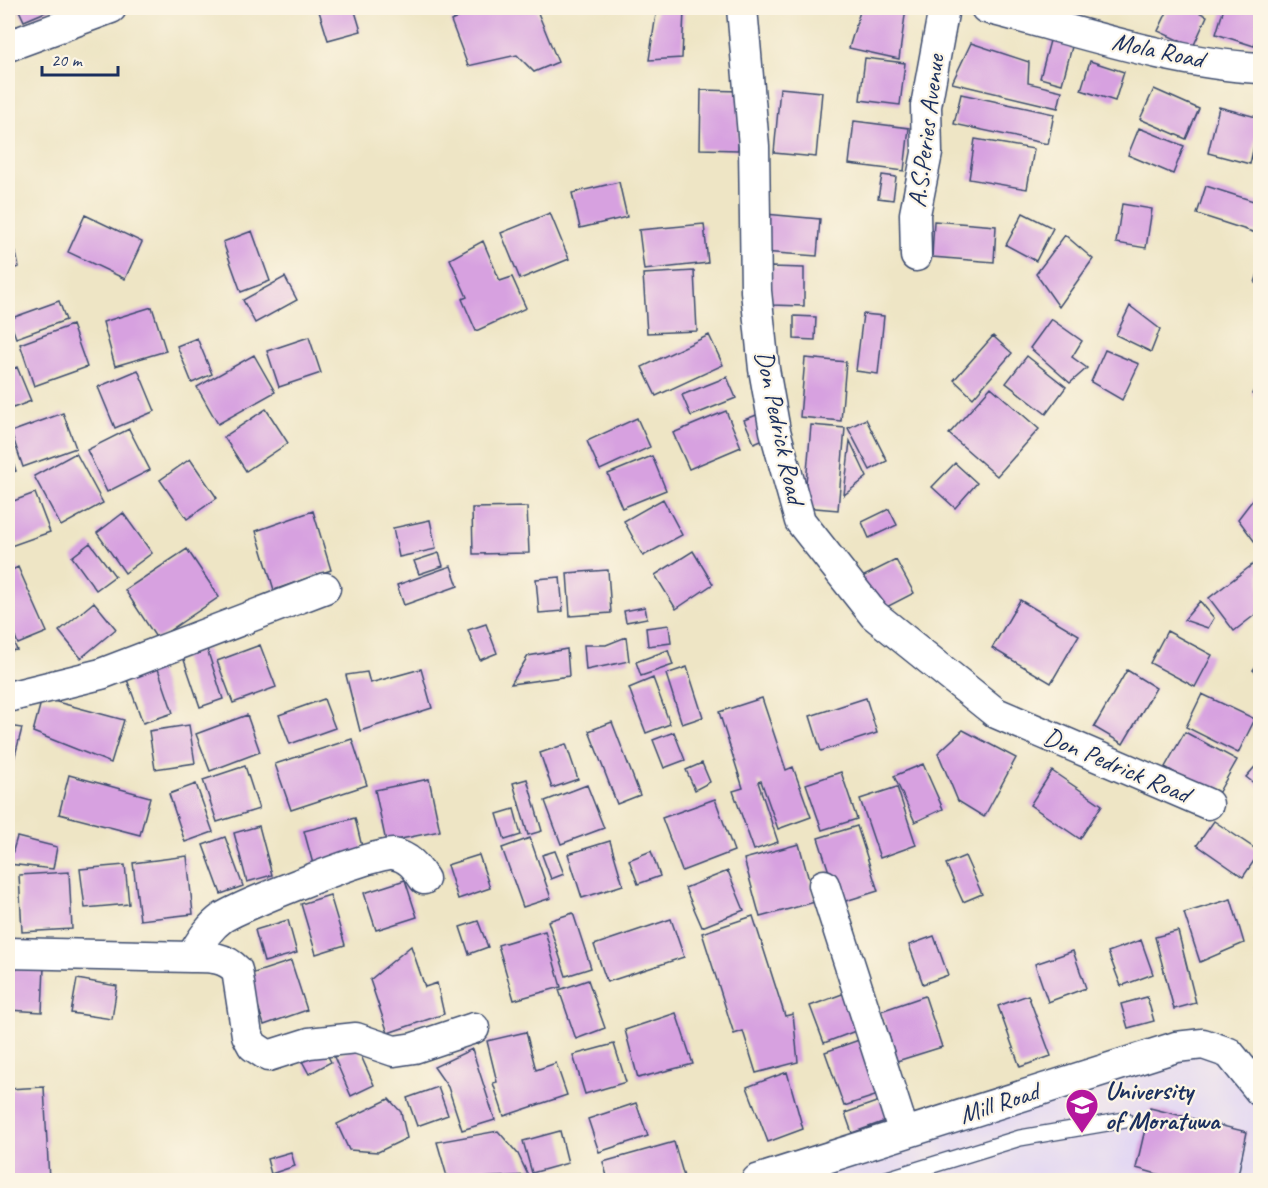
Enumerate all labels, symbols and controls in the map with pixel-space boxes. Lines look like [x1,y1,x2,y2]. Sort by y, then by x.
street label: Mola Road [1109,24,1210,77]
scale bar [42,39,118,77]
text: 20 m [51,49,84,71]
street label: A.S.Peries Avenue [900,51,952,209]
street label: Don Pedrick Road [748,347,813,510]
street label: Don Pedrick Road [1039,719,1199,812]
street label: Mill Road [955,1073,1047,1131]
place label: University of Moratuwa [1105,1074,1222,1137]
school or university icon: University of Moratuwa [1064,1087,1100,1134]

